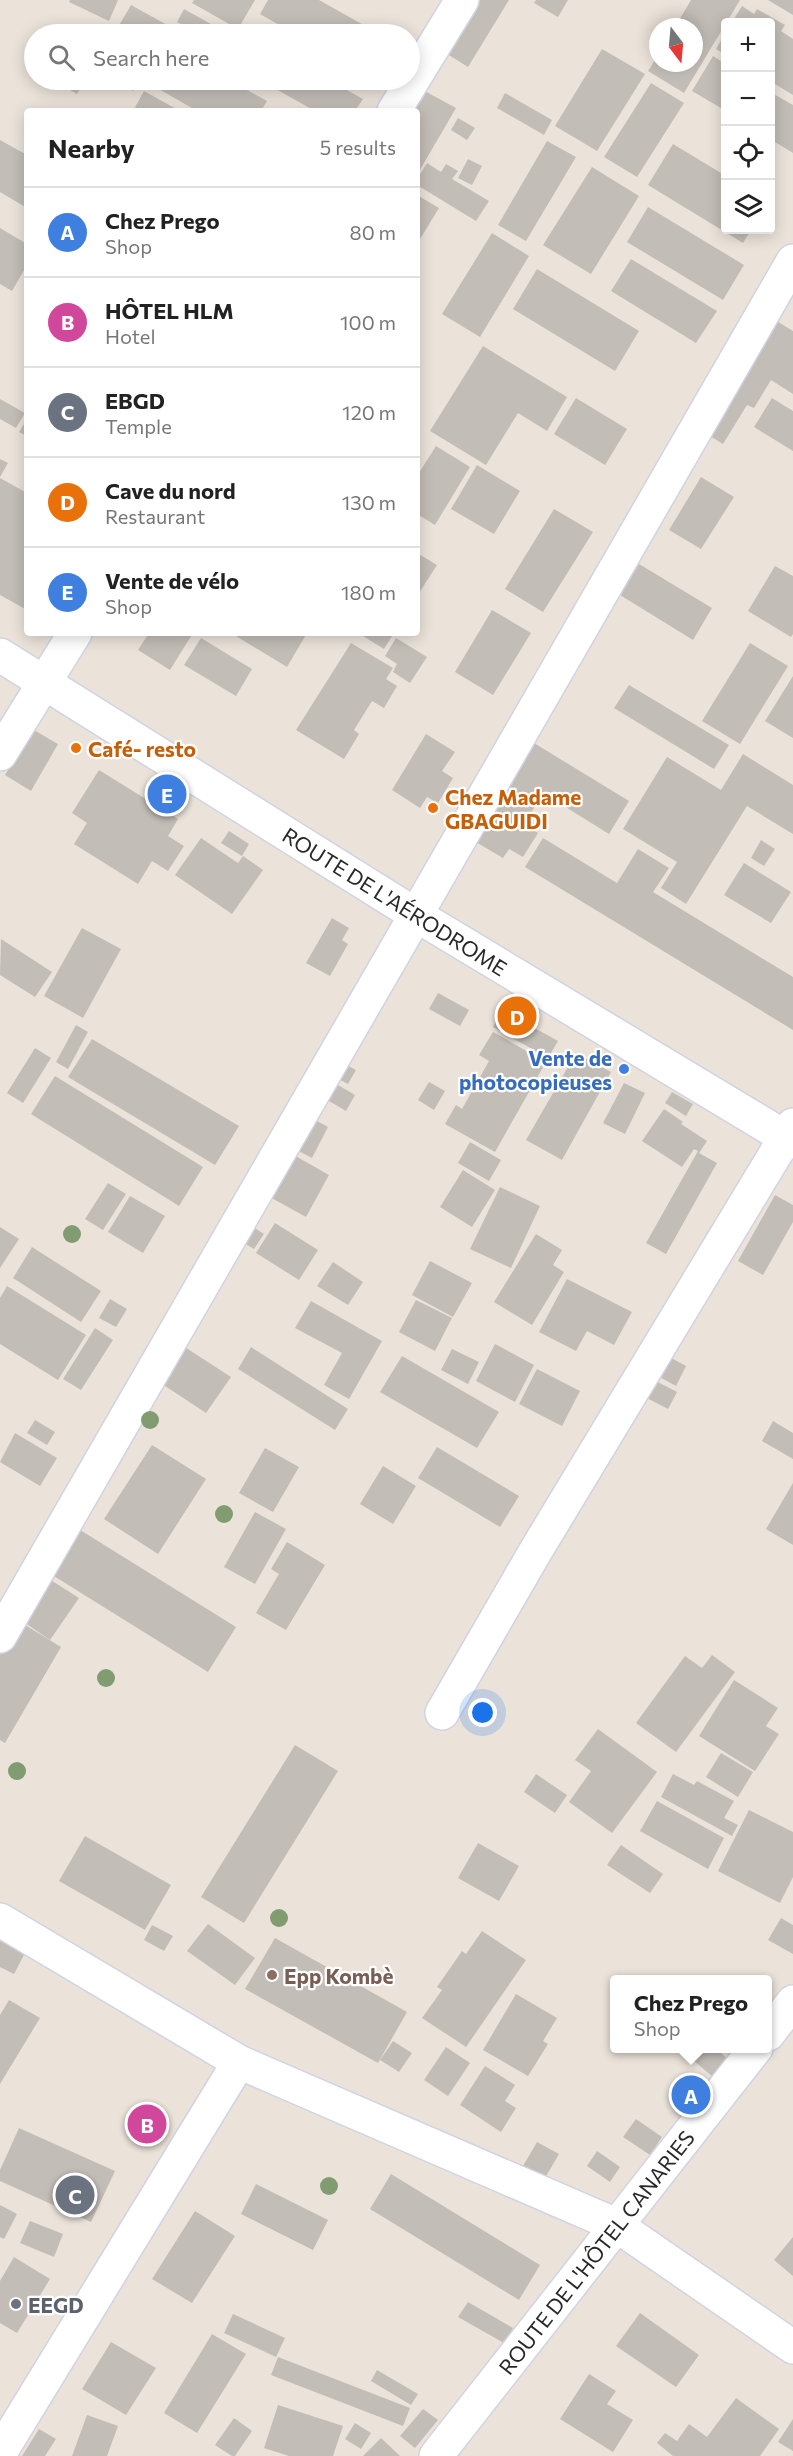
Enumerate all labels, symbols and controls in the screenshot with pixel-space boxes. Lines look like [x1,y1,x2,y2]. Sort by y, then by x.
north arrow [649,18,703,72]
map controls [721,18,775,234]
button: + [721,18,775,72]
search box [24,24,420,90]
icon: search [45,41,78,74]
text: Search here [93,44,209,71]
button: − [721,72,775,126]
button: locate [721,126,775,180]
text: Nearby [48,132,135,163]
text: 5 results [320,135,396,159]
button: layers [721,180,775,234]
text: Chez Prego [105,207,220,234]
text: A [60,220,75,244]
text: 80 m [350,220,396,244]
text: Shop [105,234,152,258]
text: HÔTEL HLM [105,297,234,324]
text: B [61,310,74,334]
text: 100 m [340,310,396,334]
text: Hotel [105,324,155,348]
text: EBGD [105,387,165,414]
text: C [61,400,74,424]
text: 120 m [342,400,396,424]
text: Temple [105,414,172,438]
text: Cave du nord [105,477,236,504]
text: D [60,490,75,514]
text: 130 m [342,490,396,514]
text: Restaurant [105,504,205,528]
text: Vente de vélo [105,567,239,594]
text: E [62,580,73,604]
text: 180 m [341,580,396,604]
text: Shop [105,594,152,618]
place label: Café- resto [88,736,196,761]
marker: Café- resto [69,741,83,755]
pin: E [148,772,186,816]
place label: Chez Madame GBAGUIDI [445,784,581,833]
marker: Chez Madame GBAGUIDI [426,801,440,815]
street label: ROUTE DE L'AÉRODROME [278,822,512,980]
pin: D [498,994,536,1038]
place label: Vente de photocopieuses [459,1045,612,1094]
marker: Vente de photocopieuses [617,1062,631,1076]
your location [468,1698,497,1727]
place label: Epp Kombè [284,1963,394,1988]
marker: Epp Kombè [265,1968,279,1982]
popup [610,1975,772,2053]
text: Chez Prego [634,1989,748,2016]
text: Shop [634,2016,681,2040]
pin: A [672,2072,710,2118]
pin: B [128,2102,166,2146]
street label: ROUTE DE L'HÔTEL CANARIES [493,2125,699,2379]
pin: C [56,2172,94,2218]
place label: EEGD [28,2292,84,2317]
marker: EEGD [9,2297,23,2311]

